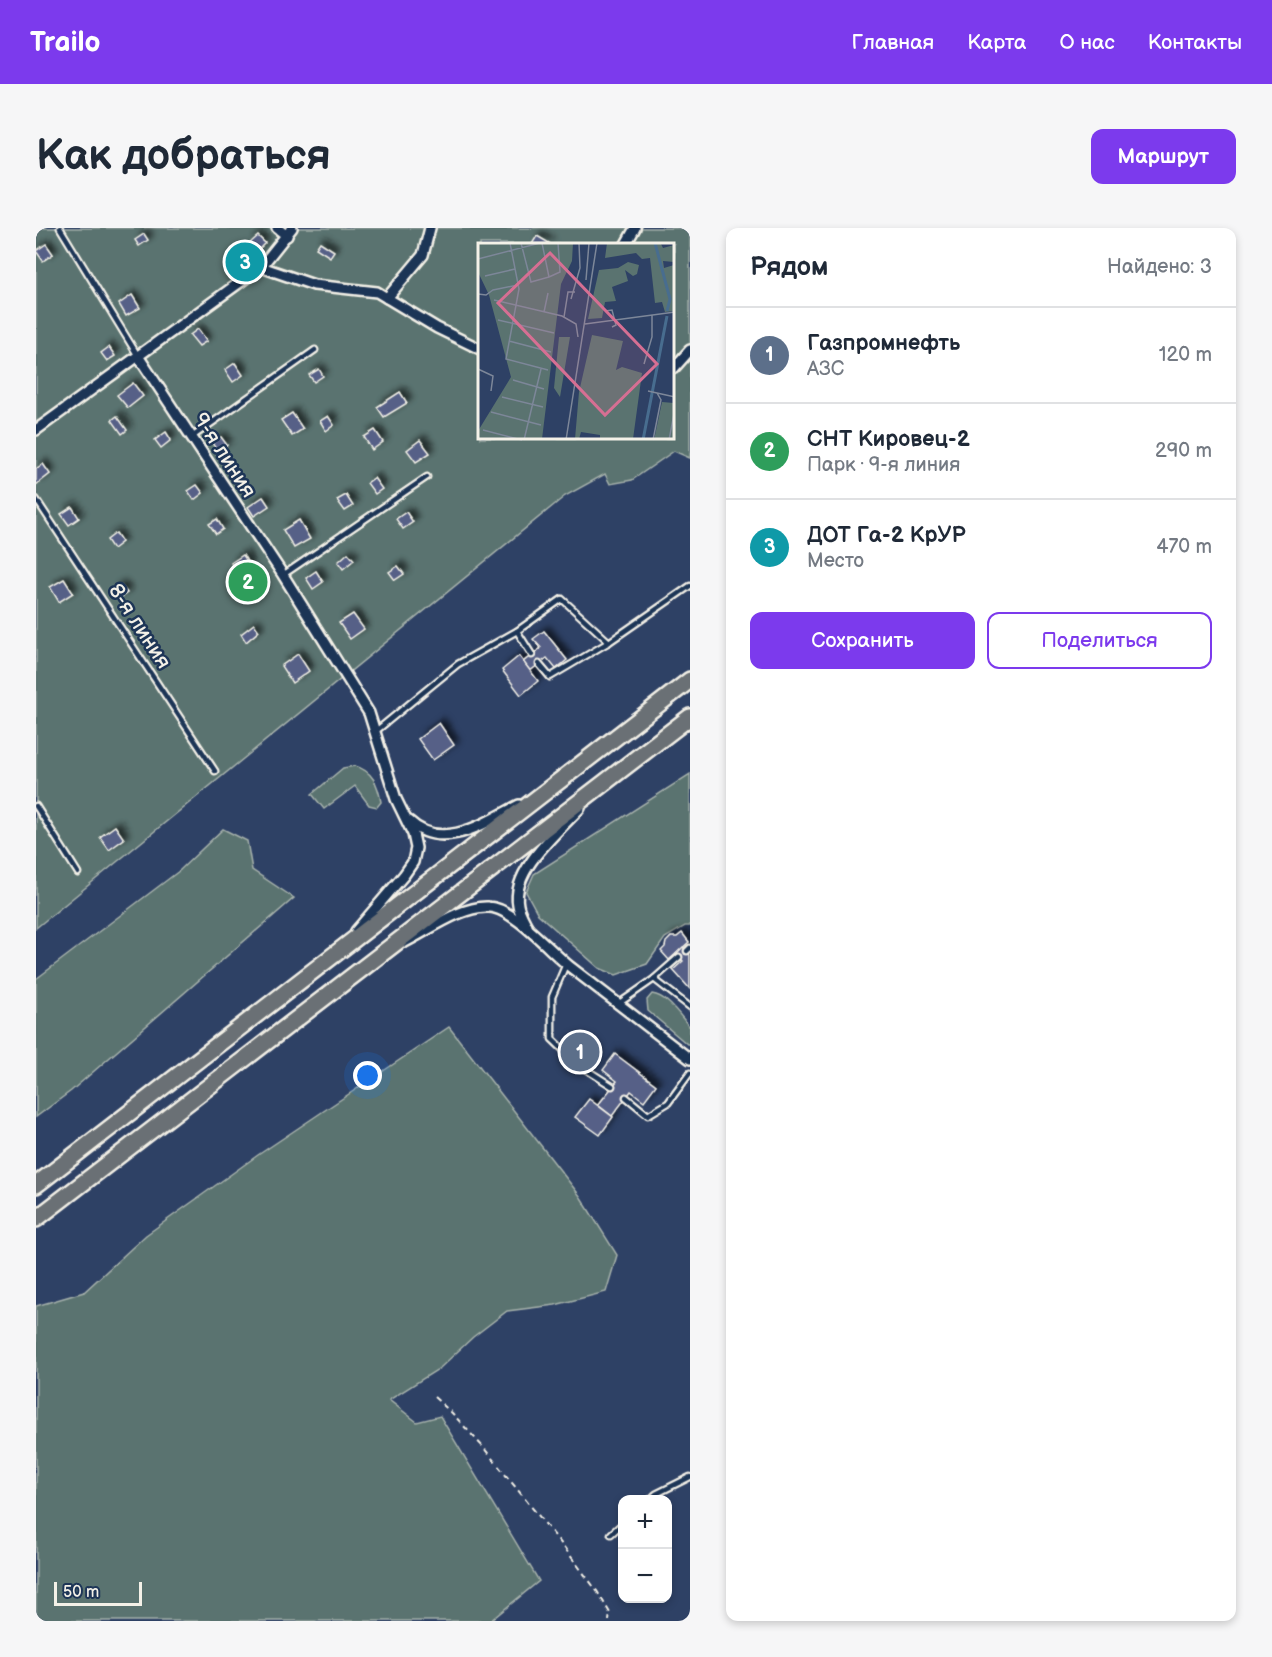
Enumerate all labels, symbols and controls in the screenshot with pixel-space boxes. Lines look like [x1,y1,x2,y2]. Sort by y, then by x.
text: Trailo [30,26,101,59]
text: Главная [851,30,934,55]
text: Карта [967,30,1026,55]
text: О нас [1059,30,1115,55]
text: Контакты [1148,30,1242,55]
button: Маршрут [1091,129,1236,184]
text: Как добраться [36,131,331,182]
pin: 3 [226,240,264,285]
inset map [478,243,675,440]
text: Рядом [750,252,828,283]
text: Найдено: 3 [1107,255,1212,279]
text: Газпромнефть [807,330,960,357]
text: 1 [765,343,774,367]
text: 120 m [1159,343,1212,367]
text: АЗС [807,357,844,381]
street label: 9-я линия [188,408,261,502]
text: СНТ Кировец-2 [807,426,970,453]
text: 2 [764,439,775,463]
text: 290 m [1155,439,1212,463]
text: Парк · 9-я линия [807,453,960,477]
text: ДОТ Га-2 КрУР [807,522,965,549]
text: 3 [764,535,775,559]
text: 470 m [1156,535,1212,559]
text: Место [807,549,864,573]
pin: 2 [228,560,268,604]
street label: 8-я линия [103,579,176,673]
button: Сохранить [750,612,975,669]
button: Поделиться [987,612,1212,669]
pin: 1 [560,1030,600,1074]
your location [353,1061,382,1090]
map controls [618,1495,672,1603]
button: + [618,1495,672,1549]
button: − [618,1549,672,1603]
scale bar [54,1579,142,1606]
text: 50 m [63,1583,99,1602]

